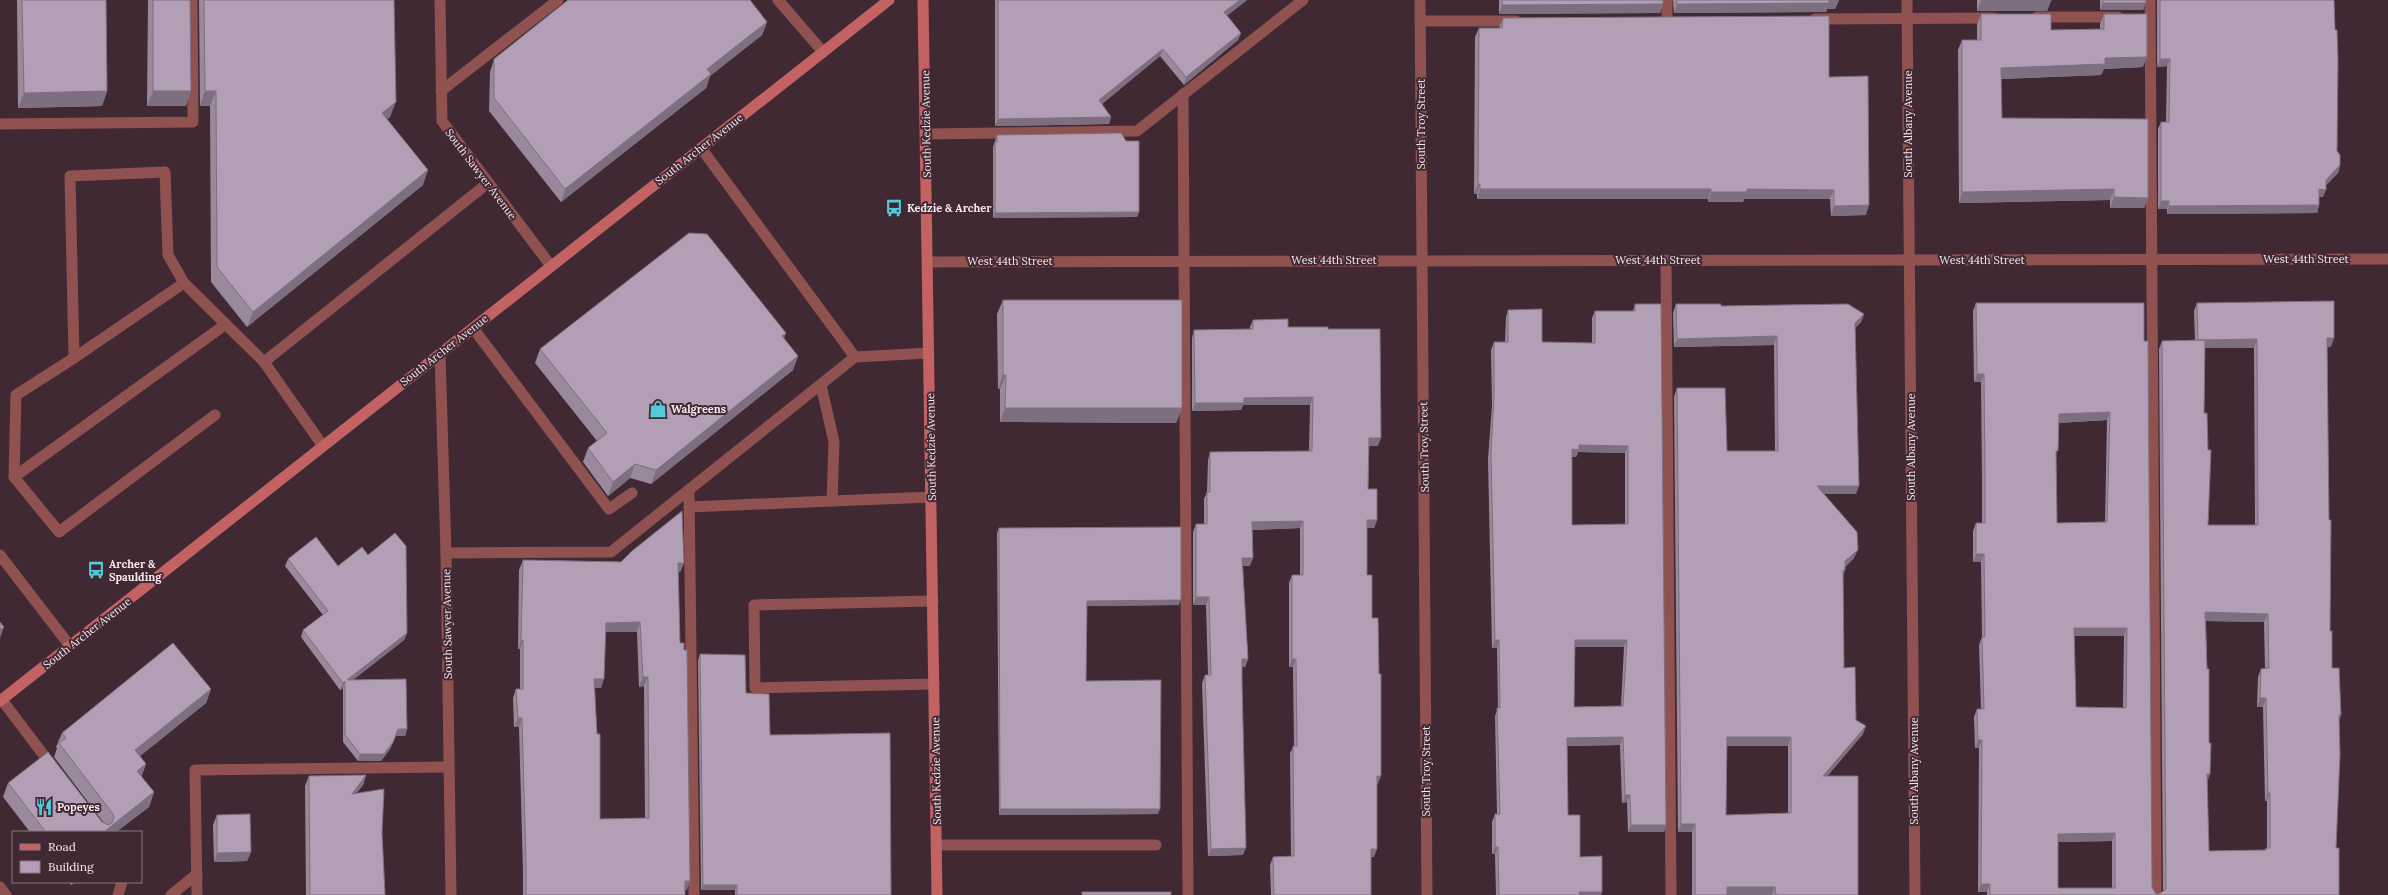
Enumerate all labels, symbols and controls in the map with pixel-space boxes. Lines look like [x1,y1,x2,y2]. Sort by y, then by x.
street label: South Kedzie Avenue [918,70,934,178]
street label: South Albany Avenue [1901,70,1915,178]
street label: South Troy Street [1414,78,1428,169]
street label: South Archer Avenue [652,110,746,188]
street label: South Sawyer Avenue [442,126,520,222]
bus stop icon: Kedzie & Archer [884,198,904,218]
place label: Kedzie & Archer [907,201,992,215]
street label: West 44th Street [2263,252,2350,266]
street label: West 44th Street [1291,253,1378,267]
street label: West 44th Street [1615,253,1702,267]
street label: West 44th Street [1939,253,2026,267]
street label: West 44th Street [967,254,1054,268]
street label: South Archer Avenue [397,311,491,389]
street label: South Kedzie Avenue [923,393,939,501]
street label: South Albany Avenue [1904,393,1918,501]
shop icon: Walgreens [648,399,668,419]
street label: South Troy Street [1416,401,1432,493]
place label: Walgreens [671,402,726,416]
place label: Archer & Spaulding [109,557,162,584]
bus stop icon: Archer & Spaulding [86,560,106,580]
street label: South Sawyer Avenue [439,569,455,679]
street label: South Archer Avenue [40,594,134,672]
street label: South Kedzie Avenue [928,717,944,825]
street label: South Albany Avenue [1907,717,1921,825]
street label: South Troy Street [1419,725,1433,816]
restaurant icon: Popeyes [34,797,54,817]
place label: Popeyes [57,800,100,814]
legend [12,831,142,883]
text: Road [48,839,76,854]
text: Building [48,859,94,874]

